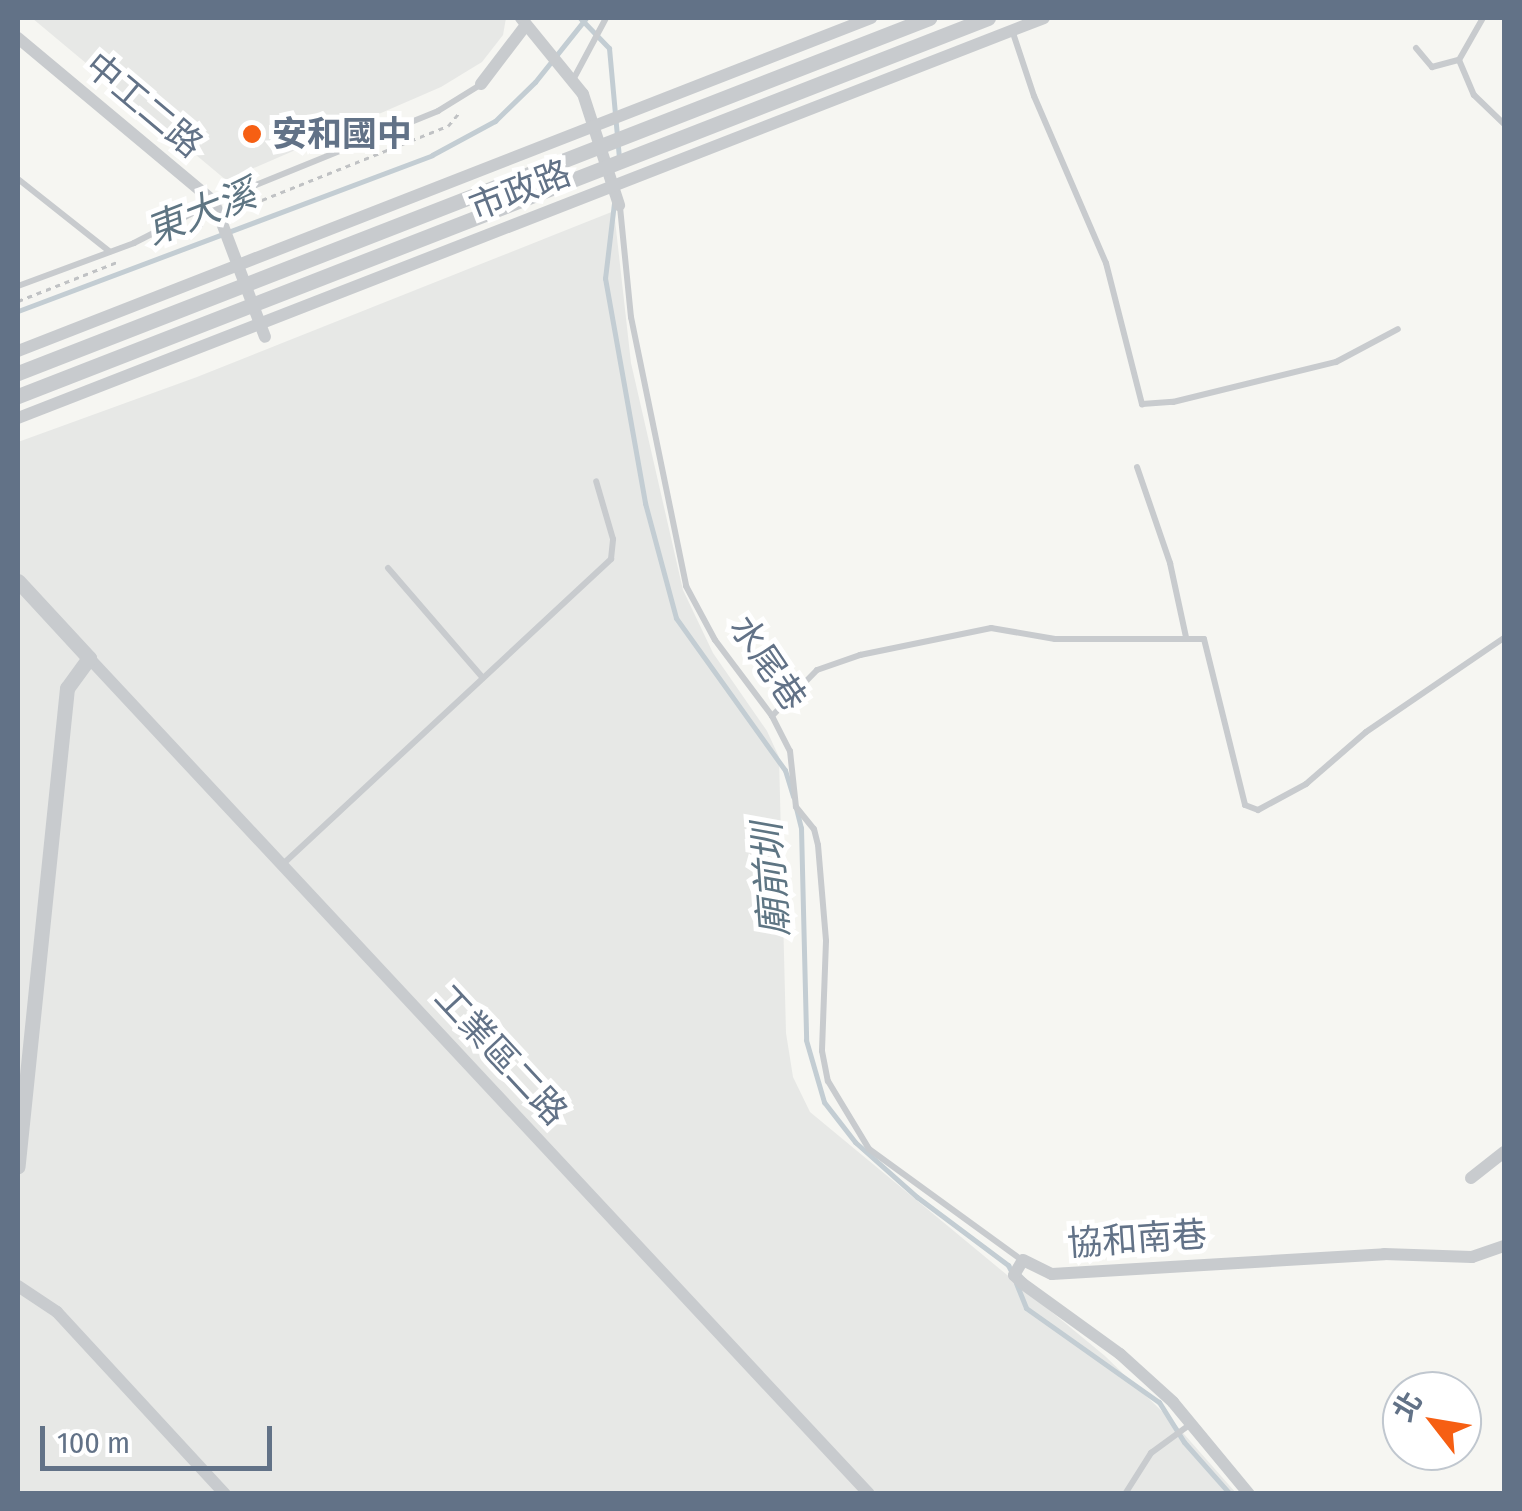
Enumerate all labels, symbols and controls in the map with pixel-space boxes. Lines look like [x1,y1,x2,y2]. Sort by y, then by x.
street label: 中工二路 [77,44,211,166]
place label: 安和國中 [272,113,412,155]
marker: 安和國中 [241,123,263,145]
street label: 市政路 [463,152,577,228]
water label: 東大溪 [140,171,262,255]
street label: 水尾巷 [721,608,815,718]
water label: 廟前圳 [745,822,799,938]
street label: 工業區二路 [426,977,576,1133]
street label: 協和南巷 [1066,1213,1208,1265]
north arrow [1382,1371,1482,1471]
text: 北 [1386,1386,1429,1427]
scale bar [45,1406,278,1468]
text: 100 m [57,1425,130,1461]

